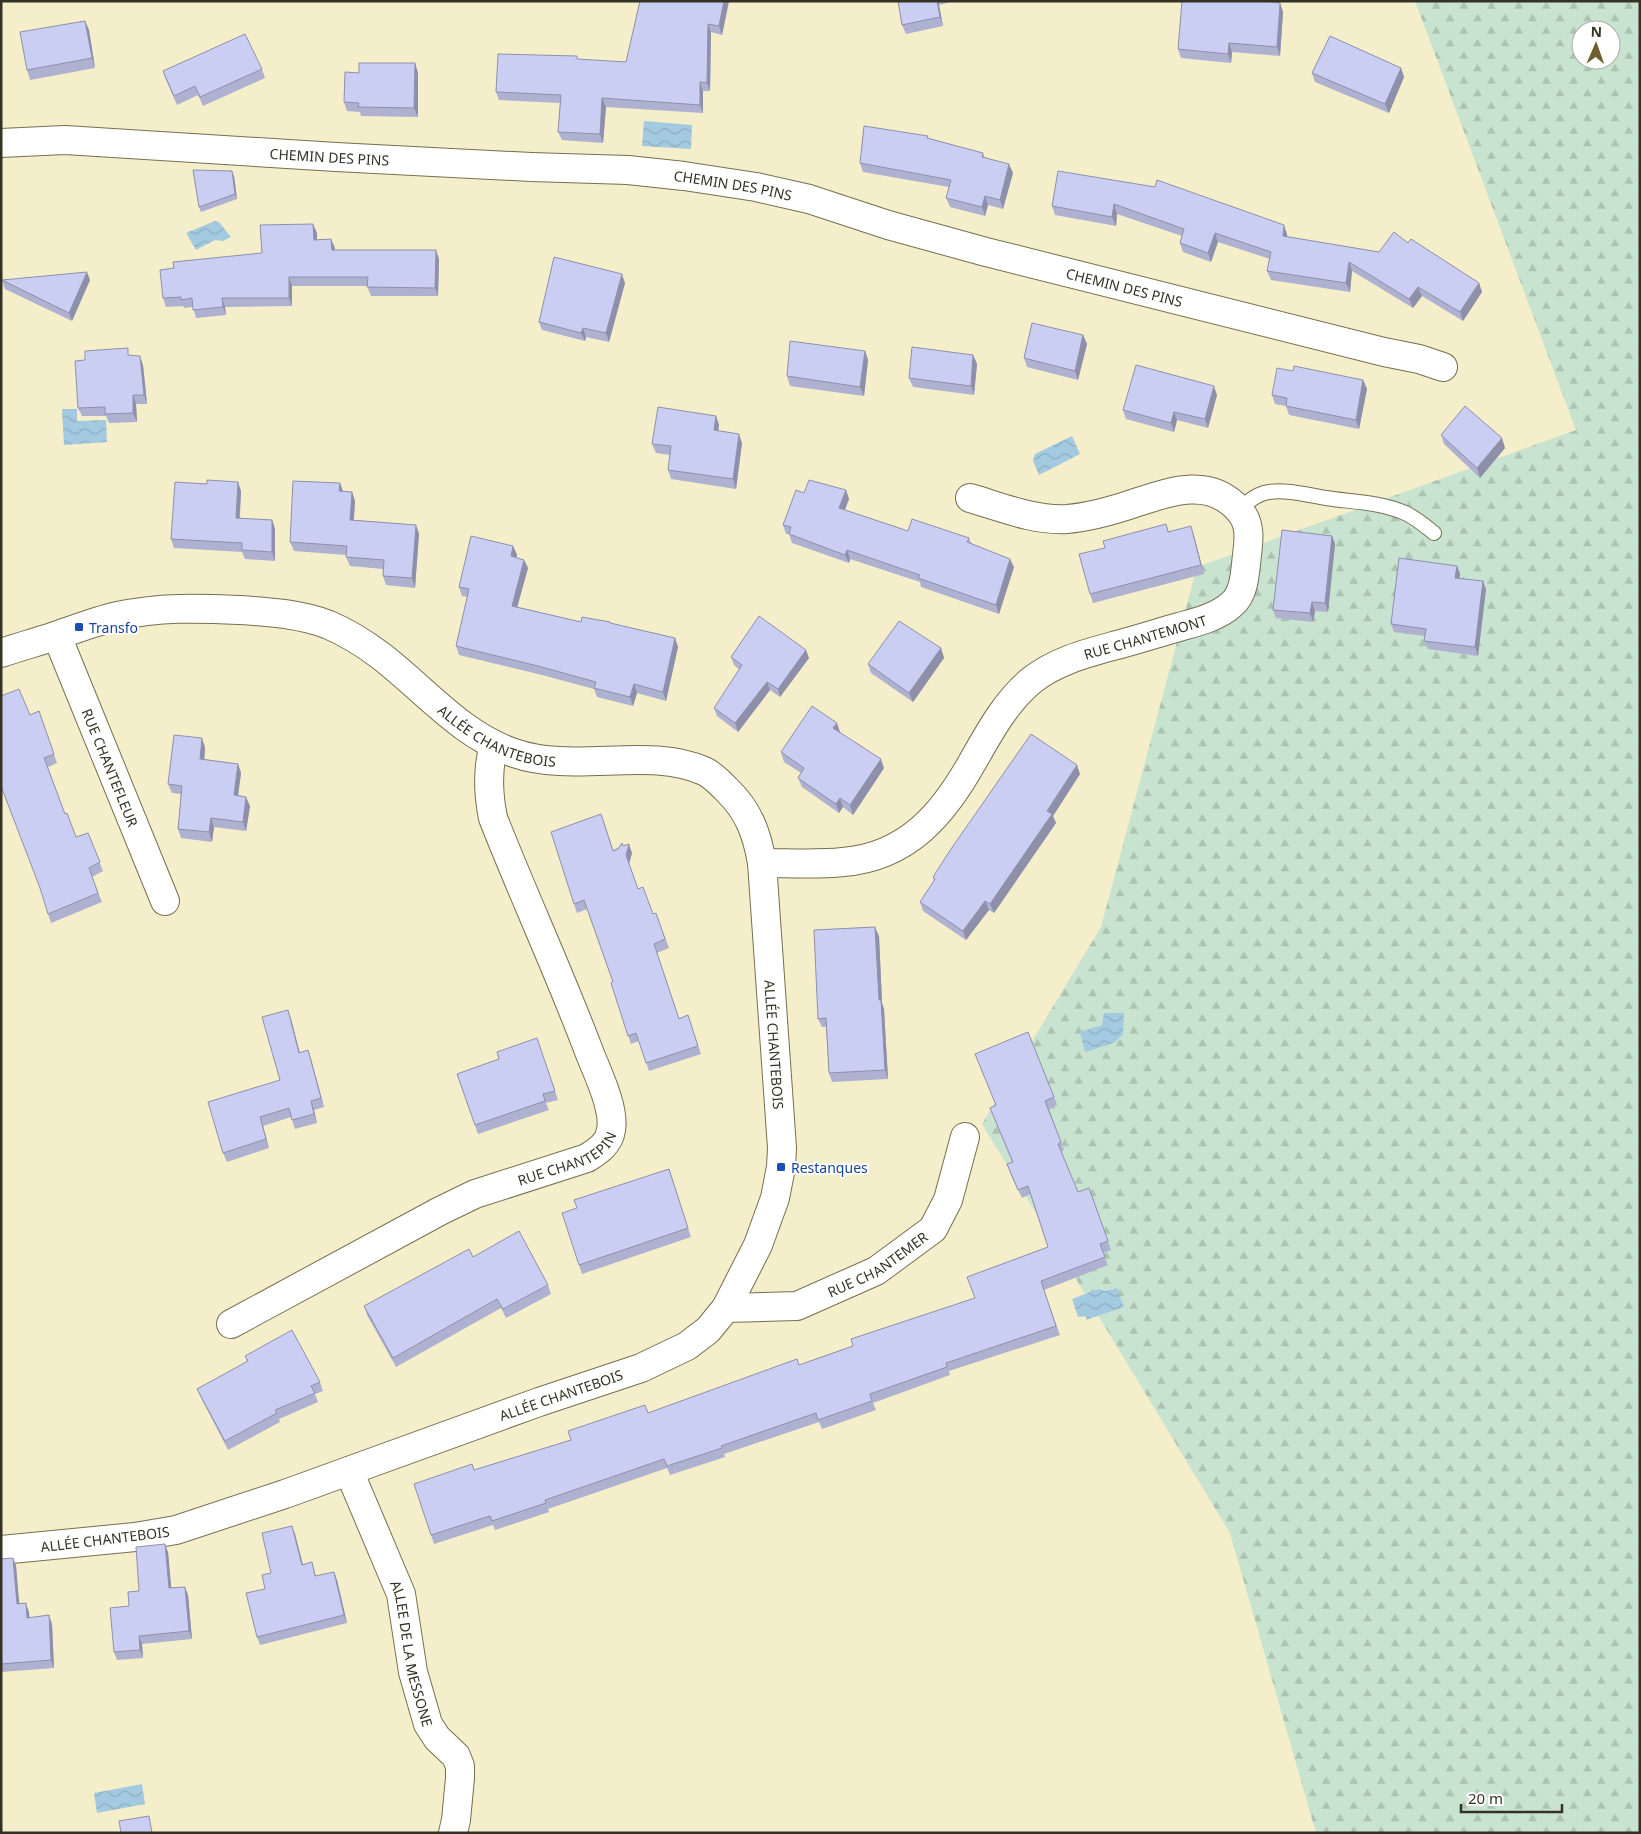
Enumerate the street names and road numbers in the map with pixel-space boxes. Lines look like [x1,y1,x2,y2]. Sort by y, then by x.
street label: CHEMIN DES PINS [269,143,390,169]
street label: CHEMIN DES PINS [673,165,794,204]
street label: CHEMIN DES PINS [1064,263,1185,311]
street label: RUE CHANTEMONT [1081,610,1209,663]
street label: ALLÉE CHANTEBOIS [434,700,557,770]
street label: RUE CHANTEFLEUR [78,705,143,830]
street label: ALLÉE CHANTEBOIS [761,979,789,1110]
street label: RUE CHANTEPIN [515,1128,620,1189]
street label: RUE CHANTEMER [824,1227,931,1301]
street label: ALLÉE CHANTEBOIS [497,1365,626,1425]
street label: ALLÉE CHANTEBOIS [39,1522,171,1556]
street label: ALLEE DE LA MESSONE [387,1577,438,1729]

